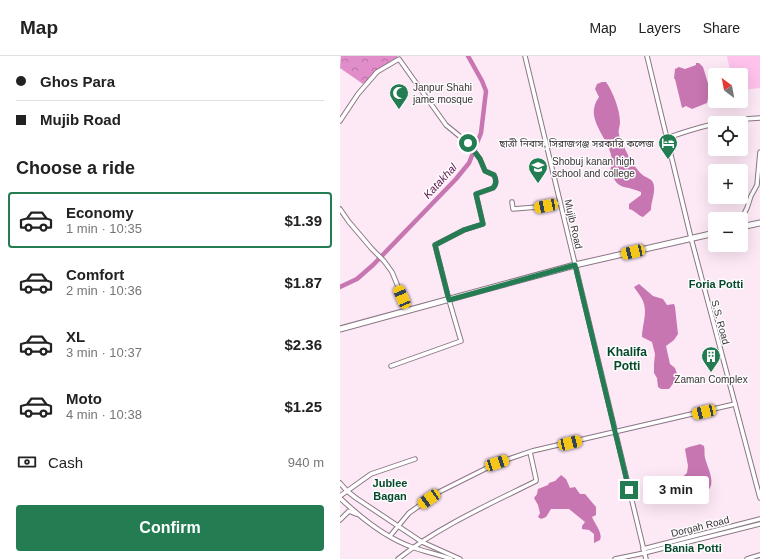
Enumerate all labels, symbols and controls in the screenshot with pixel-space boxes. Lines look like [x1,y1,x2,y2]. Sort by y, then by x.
text: Map [20,17,58,38]
text: Map [589,20,617,36]
text: Layers [639,20,681,36]
text: Share [703,20,740,36]
north arrow [708,68,748,108]
map controls [708,68,748,252]
text: Ghos Para [40,73,115,90]
mosque icon: Janpur Shahi jame mosque [388,82,410,110]
place label: Janpur Shahi jame mosque [412,82,473,105]
text: Mujib Road [40,111,121,128]
button: locate [708,116,748,156]
hotel icon: ছাত্রী নিবাস, সিরাজগঞ্জ সরকারি কলেজ [657,132,679,160]
route start [459,134,477,152]
place label: ছাত্রী নিবাস, সিরাজগঞ্জ সরকারি কলেজ [498,138,654,149]
school or university icon: Shobuj kanan high school and college [527,156,549,184]
place label: Shobuj kanan high school and college [552,156,635,179]
text: Choose a ride [16,158,135,178]
water label: Katakhal [421,161,459,201]
button: + [708,164,748,204]
car [533,198,559,214]
street label: Mujib Road [562,198,585,250]
icon: car [18,202,54,238]
text: Economy [66,204,134,221]
text: $1.39 [284,212,322,229]
button: − [708,212,748,252]
text: 1 min · 10:35 [66,221,142,236]
car [620,243,646,261]
icon: car [18,264,54,300]
text: Comfort [66,266,124,283]
text: $1.87 [284,274,322,291]
district label: Foria Potti [689,278,743,290]
text: 2 min · 10:36 [66,283,142,298]
car [392,284,412,310]
street label: S.S. Road [709,299,732,346]
icon: car [18,326,54,362]
text: XL [66,328,85,345]
text: $2.36 [284,336,322,353]
text: 3 min · 10:37 [66,345,142,360]
district label: Khalifa Potti [607,345,647,373]
building icon: Zaman Complex [700,345,722,373]
place label: Zaman Complex [674,374,748,385]
icon: car [18,388,54,424]
text: Moto [66,390,102,407]
text: $1.25 [284,398,322,415]
car [691,403,717,421]
text: 4 min · 10:38 [66,407,142,422]
car [557,434,583,452]
icon: cash [16,451,38,473]
text: Cash [48,454,83,471]
car [484,454,510,472]
text: 940 m [288,455,324,470]
callout: 3 min [643,476,709,504]
district label: Jublee Bagan [373,477,407,502]
route end [620,481,638,499]
text: 3 min [659,482,693,497]
car [416,487,442,511]
button: Confirm [16,505,324,551]
street label: Dorgah Road [670,514,730,539]
district label: Bania Potti [664,542,722,554]

